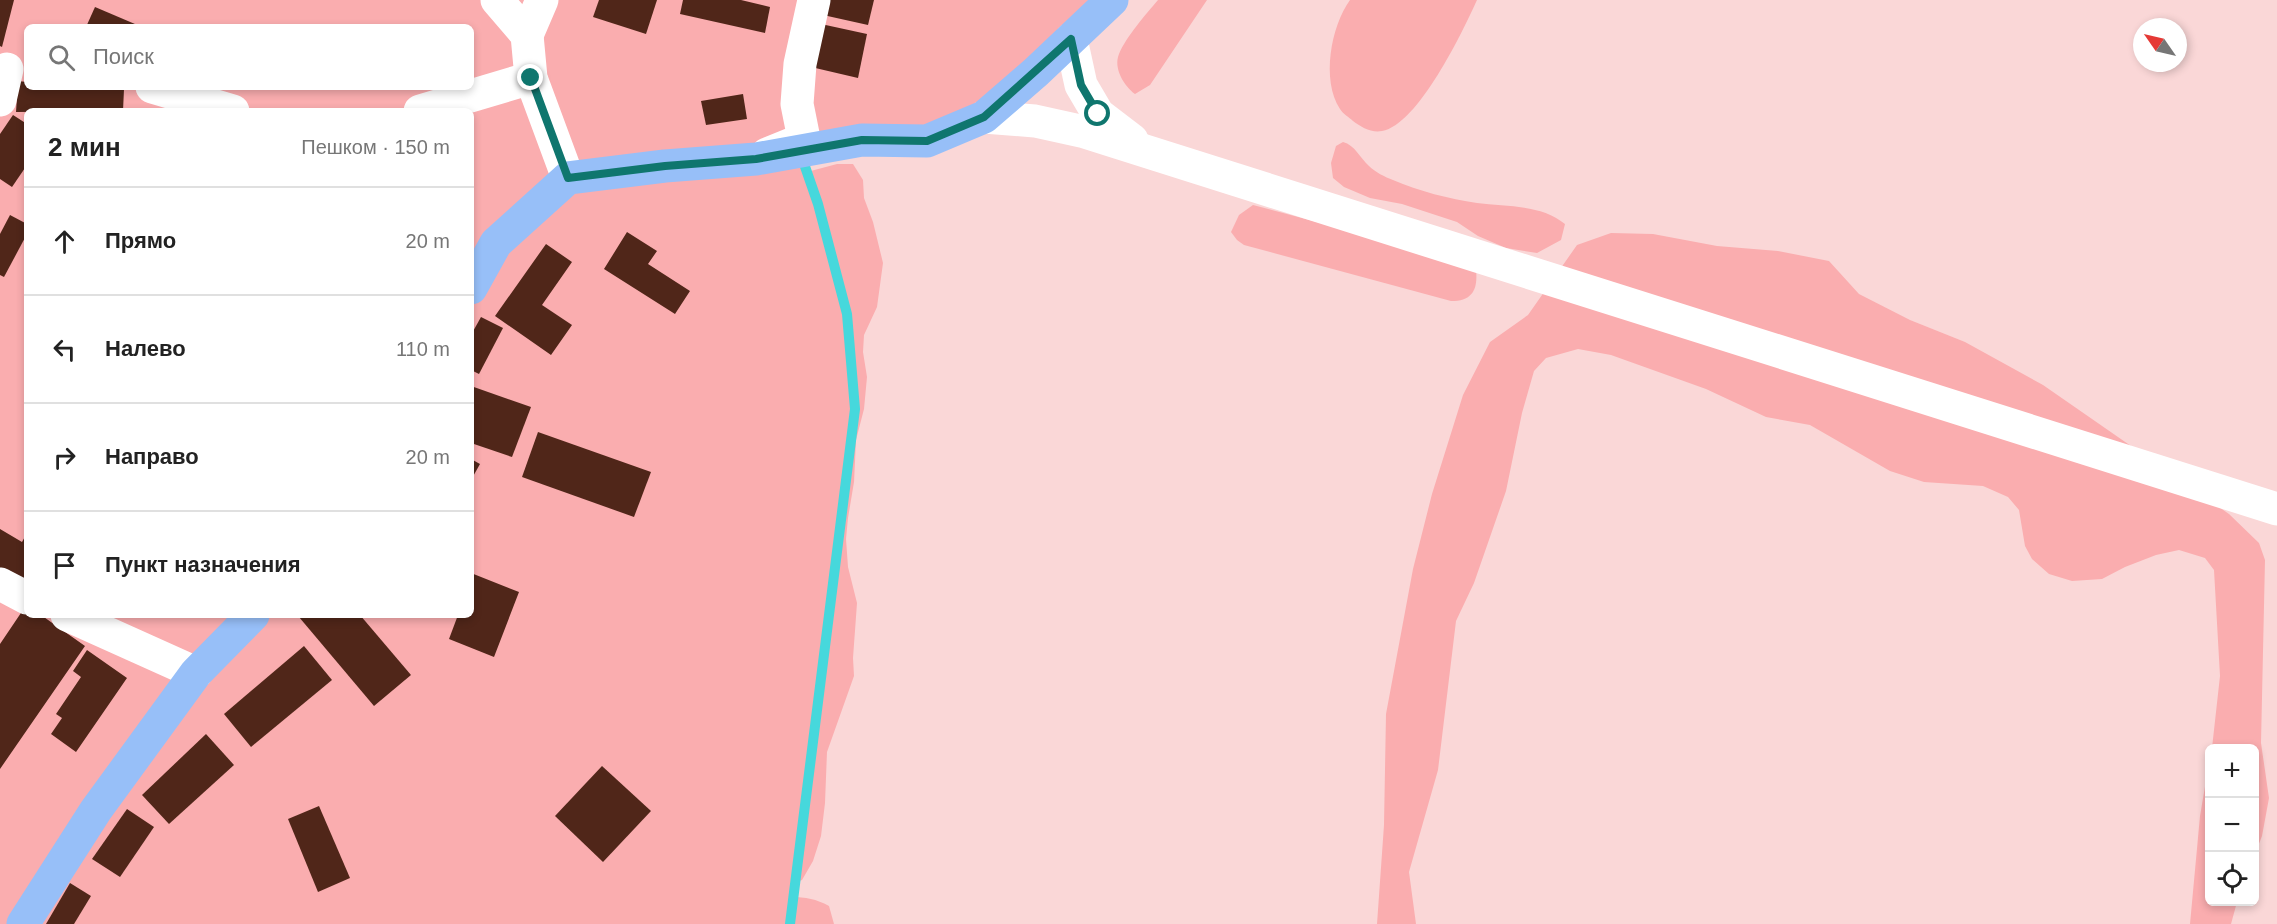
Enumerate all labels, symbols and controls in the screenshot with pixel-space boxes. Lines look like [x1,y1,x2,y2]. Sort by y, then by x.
north arrow [2133,18,2187,72]
search box [24,24,474,90]
icon: search [45,41,78,74]
text: Поиск [93,44,154,69]
route end [517,64,543,90]
route start [1084,100,1110,126]
text: 2 мин [48,132,121,162]
text: Пешком · 150 m [301,136,450,158]
icon: ahead [48,225,81,258]
text: Прямо [105,228,176,253]
text: 20 m [406,230,450,252]
icon: left [48,333,81,366]
text: Налево [105,336,186,361]
text: 110 m [396,338,450,360]
icon: right [48,441,81,474]
text: Направо [105,444,199,469]
text: 20 m [406,446,450,468]
icon: arrive [48,549,81,582]
text: Пункт назначения [105,552,301,577]
map controls [2205,744,2259,906]
button: + [2205,744,2259,798]
button: − [2205,798,2259,852]
button: locate [2205,852,2259,906]

